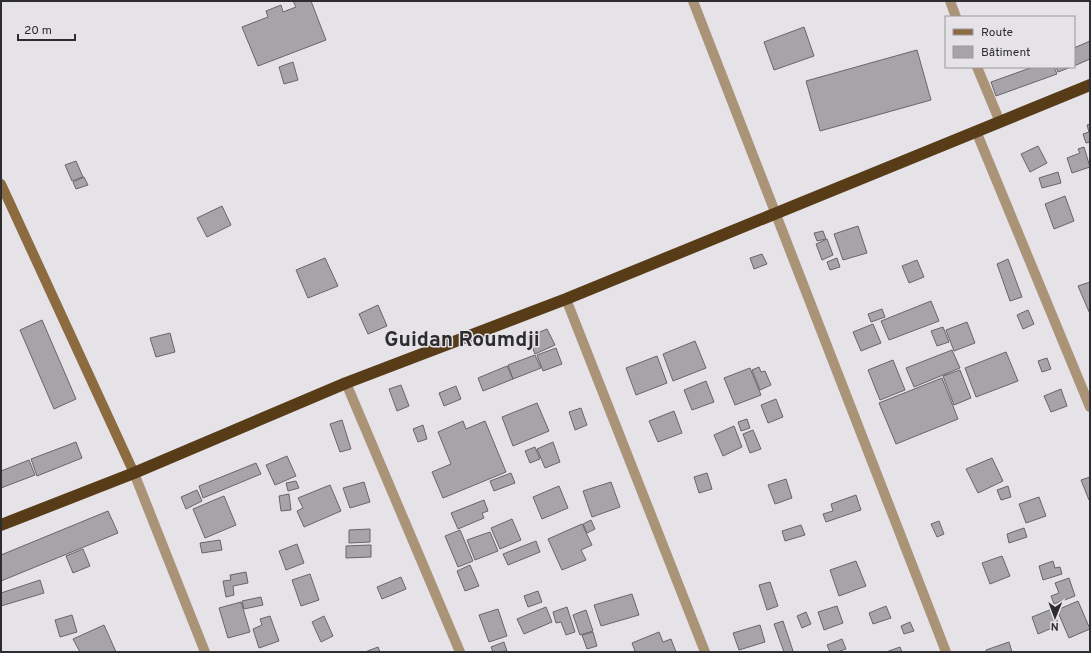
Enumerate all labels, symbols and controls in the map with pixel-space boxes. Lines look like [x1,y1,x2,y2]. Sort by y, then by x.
scale bar [18,16,75,42]
legend [945,16,1075,68]
text: 20 m [24,23,52,39]
text: Route [981,25,1013,41]
text: Bâtiment [981,45,1031,61]
district label: Guidan Roumdji [384,327,540,354]
north arrow [1035,597,1075,637]
text: N [1051,619,1059,633]

